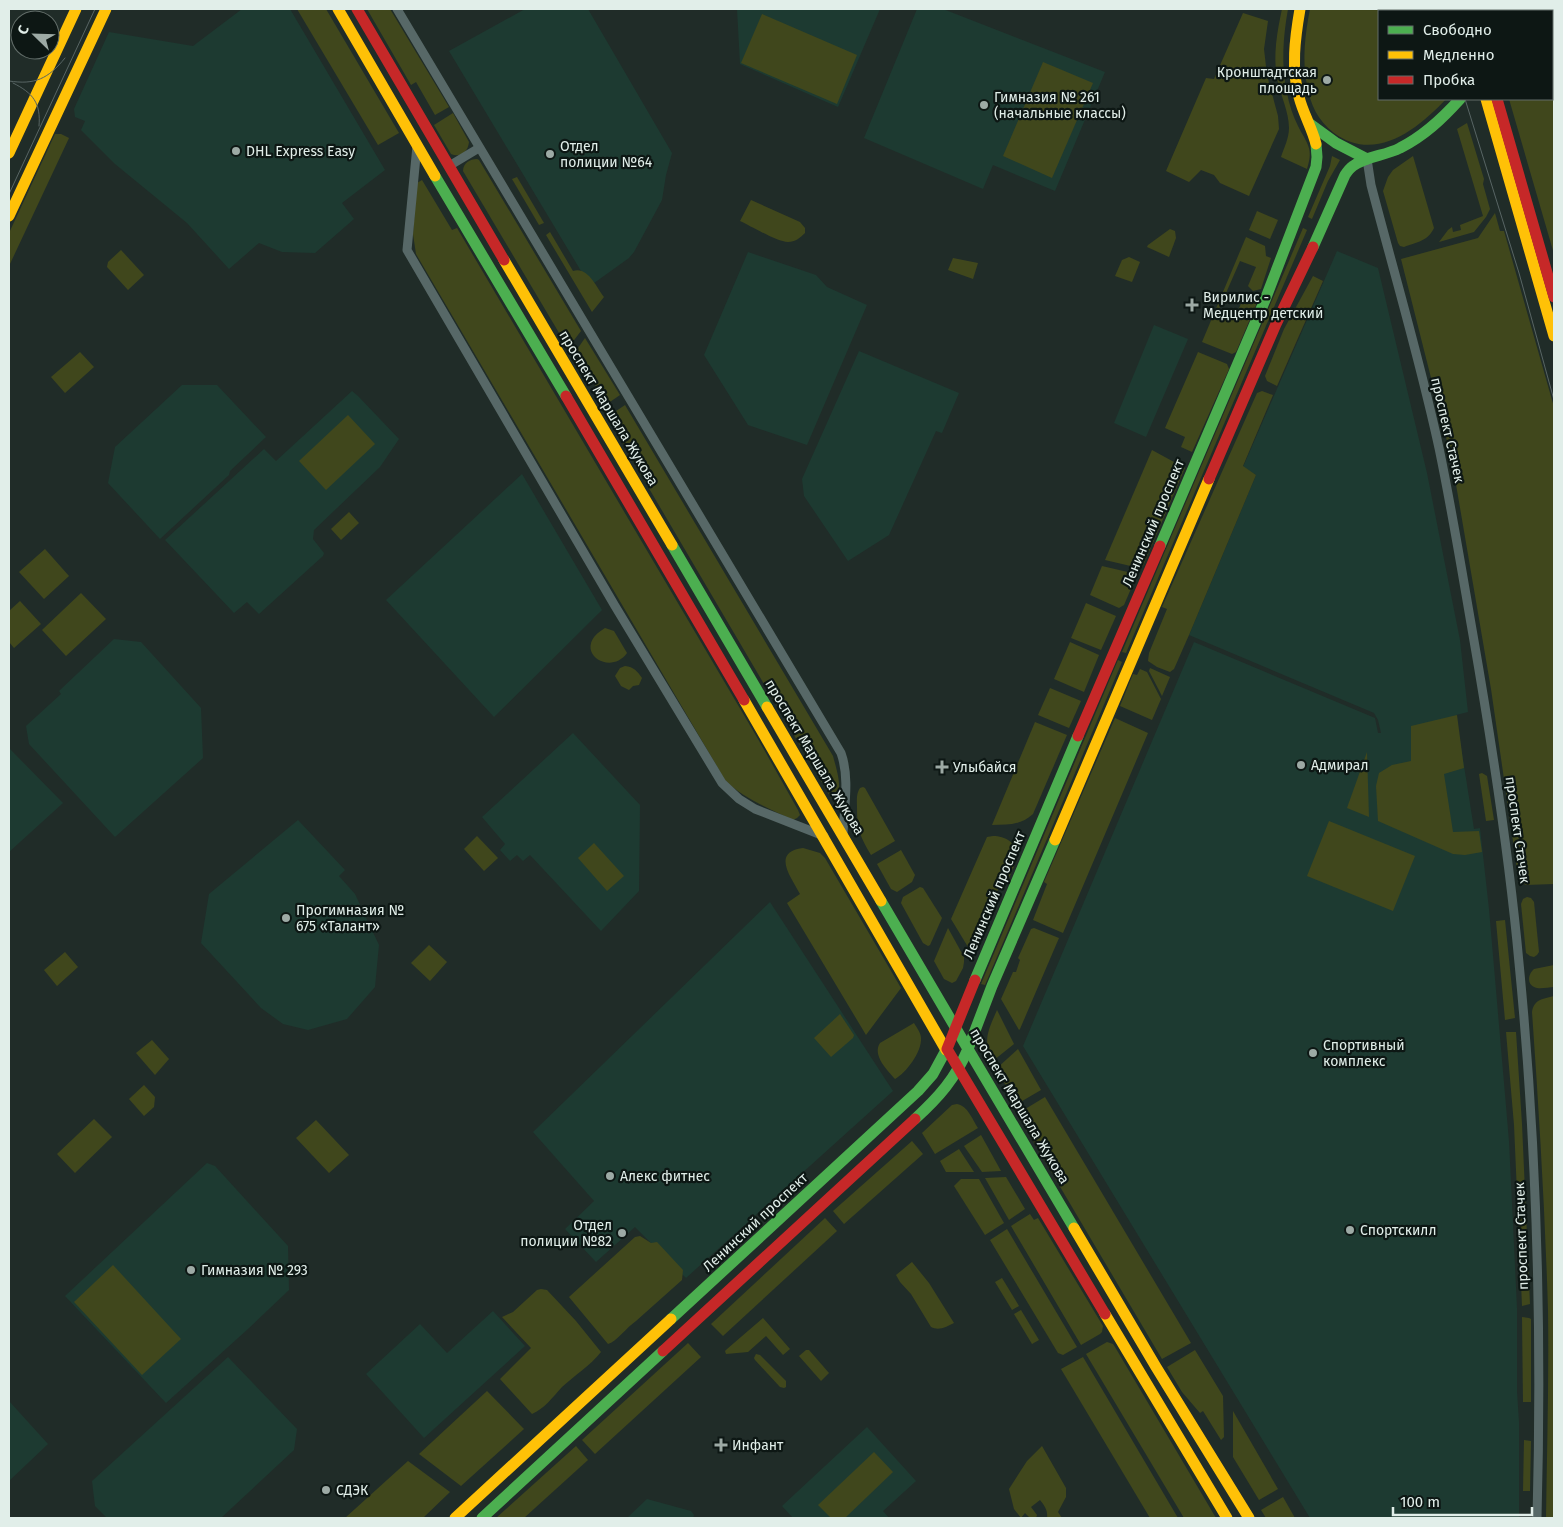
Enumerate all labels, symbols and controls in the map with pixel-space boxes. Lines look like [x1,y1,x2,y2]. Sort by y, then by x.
north arrow [10,10,60,60]
legend [1378,10,1553,100]
text: Свободно [1423,21,1492,39]
text: С [14,23,33,37]
text: Медленно [1423,46,1495,64]
place label: Кронштадтская площадь [1217,64,1317,97]
text: Пробка [1423,71,1475,89]
marker: Кронштадтская площадь [1321,74,1333,86]
place label: Гимназия № 261 (начальные классы) [994,89,1126,122]
marker: Гимназия № 261 (начальные классы) [978,99,990,111]
place label: Отдел полиции №64 [560,138,653,171]
place label: DHL Express Easy [246,143,355,160]
marker: DHL Express Easy [230,145,242,157]
marker: Отдел полиции №64 [544,148,556,160]
place label: Вирилис - Медцентр детский [1203,289,1323,322]
marker: Вирилис - Медцентр детский [1185,298,1199,312]
street label: проспект Маршала Жукова [555,327,662,489]
street label: проспект Стачек [1427,376,1468,485]
street label: Ленинский проспект [1119,456,1188,590]
street label: проспект Маршала Жукова [761,676,868,838]
place label: Адмирал [1311,757,1369,774]
place label: Улыбайся [953,759,1017,776]
marker: Адмирал [1295,759,1307,771]
marker: Улыбайся [935,760,949,774]
street label: проспект Стачек [1502,776,1534,885]
street label: Ленинский проспект [960,828,1029,962]
place label: Прогимназия № 675 «Талант» [296,902,404,935]
marker: Прогимназия № 675 «Талант» [280,912,292,924]
street label: проспект Маршала Жукова [966,1025,1073,1187]
place label: Спортивный комплекс [1323,1037,1405,1070]
marker: Спортивный комплекс [1307,1047,1319,1059]
place label: Алекс фитнес [620,1168,710,1185]
street label: Ленинский проспект [699,1169,812,1275]
marker: Алекс фитнес [604,1170,616,1182]
street label: проспект Стачек [1511,1181,1532,1290]
place label: Отдел полиции №82 [520,1217,612,1250]
place label: Спортскилл [1360,1222,1436,1239]
marker: Спортскилл [1344,1224,1356,1236]
marker: Отдел полиции №82 [616,1227,628,1239]
place label: Гимназия № 293 [201,1262,308,1279]
marker: Гимназия № 293 [185,1264,197,1276]
place label: Инфант [732,1437,784,1454]
marker: Инфант [714,1438,728,1452]
place label: СДЭК [336,1482,369,1499]
marker: СДЭК [320,1484,332,1496]
scale bar [1393,1484,1532,1516]
text: 100 m [1400,1493,1440,1511]

